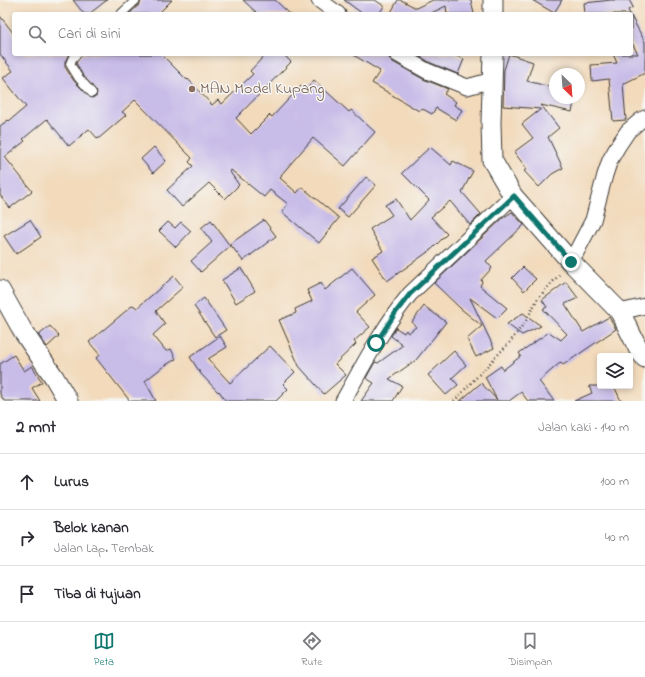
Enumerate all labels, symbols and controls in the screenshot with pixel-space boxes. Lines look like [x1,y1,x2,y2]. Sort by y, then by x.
search box [12,12,633,56]
icon: search [26,23,48,45]
text: Cari di sini [58,23,121,45]
north arrow [549,68,585,104]
place label: MAN Model Kupang [200,77,325,101]
marker: MAN Model Kupang [187,84,197,94]
route end [562,253,580,271]
route start [367,334,385,352]
map controls [597,353,633,389]
button: layers [597,353,633,389]
text: 2 mnt [16,415,56,440]
text: Jalan kaki · 140 m [538,418,629,437]
icon: ahead [16,471,38,493]
text: Lurus [54,471,89,493]
text: 100 m [600,472,629,491]
text: Belok kanan [54,517,129,539]
icon: right [16,527,38,549]
text: 40 m [605,528,629,547]
text: Jalan Lap. Tembak [54,539,154,558]
icon: arrive [16,583,38,605]
text: Tiba di tujuan [54,583,141,605]
tab: Peta [93,630,115,670]
tab: Rute [301,630,323,670]
tab: Disimpan [509,630,552,670]

